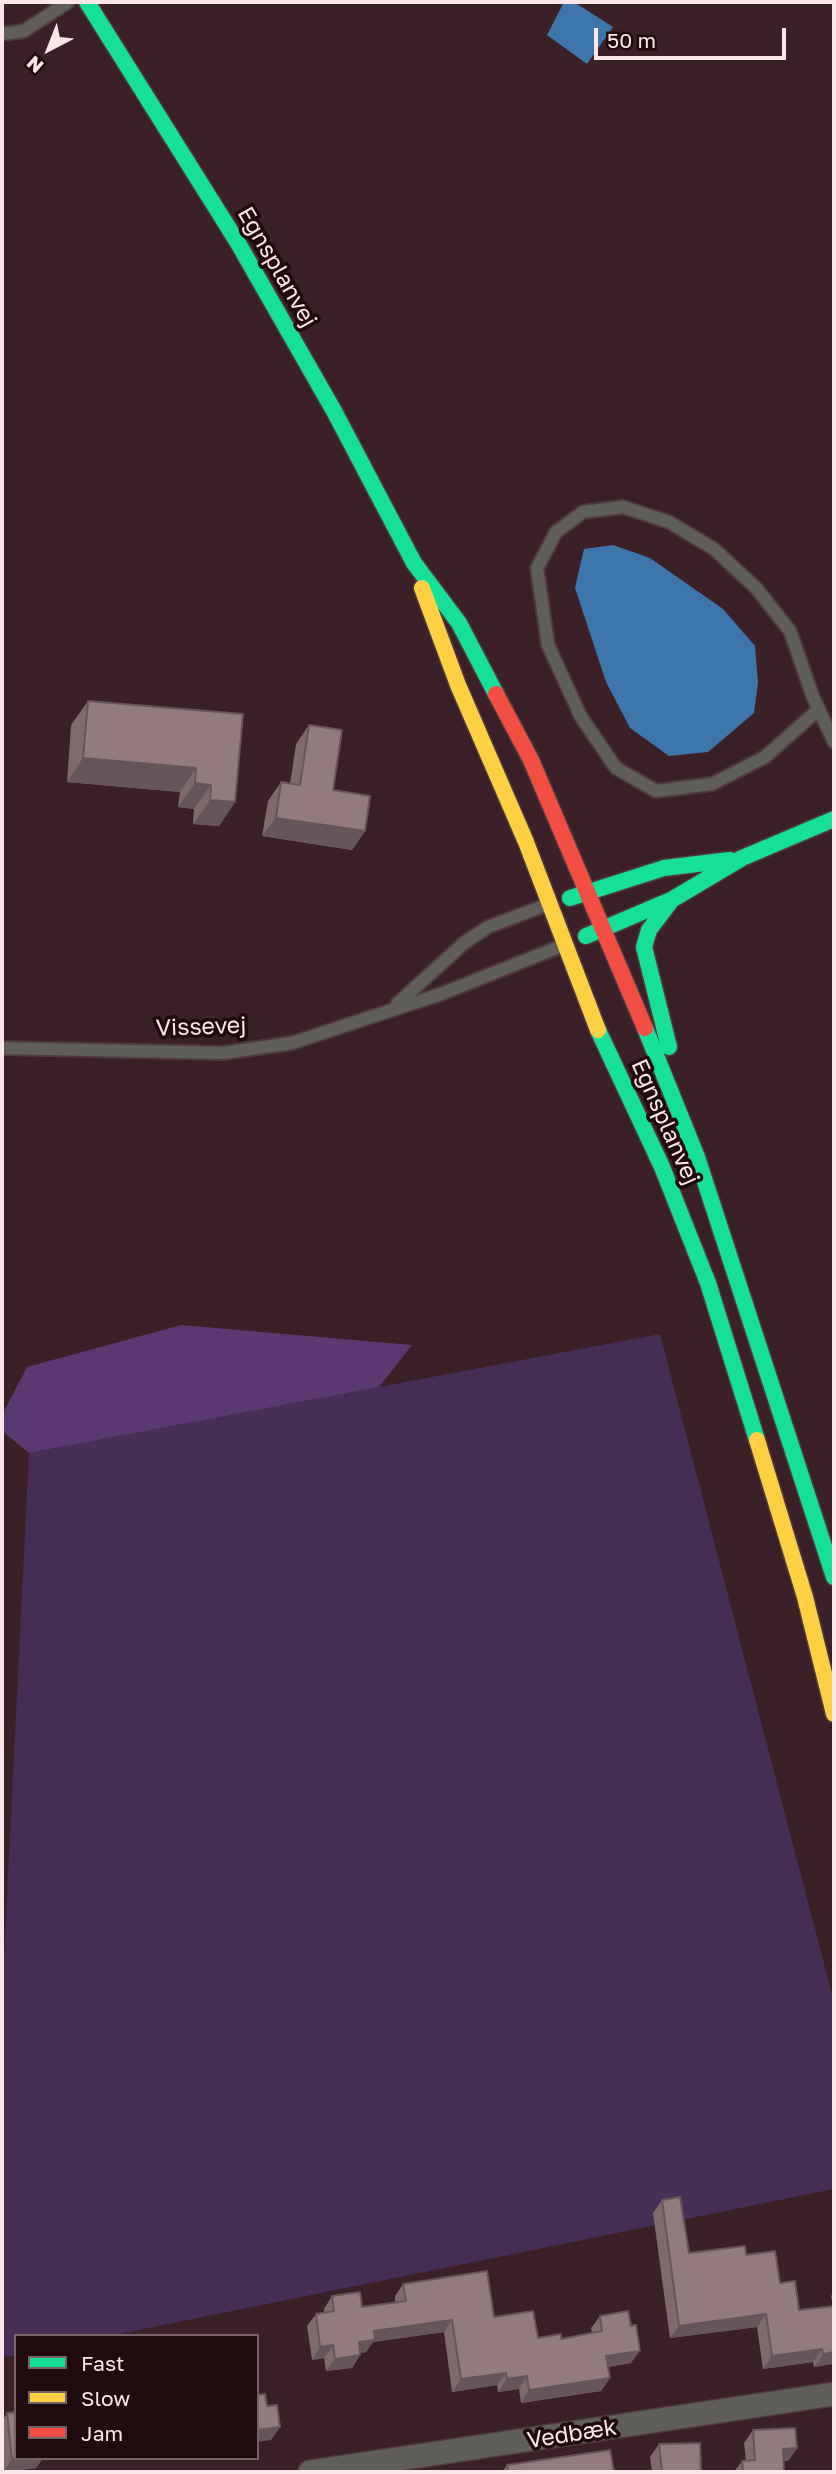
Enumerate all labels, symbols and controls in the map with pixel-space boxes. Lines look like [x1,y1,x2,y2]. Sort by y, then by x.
north arrow [14,14,84,84]
scale bar [598,14,790,58]
text: 50 m [607,27,656,53]
text: N [22,52,48,78]
street label: Egnsplanvej [231,202,323,332]
street label: Vissevej [155,1012,247,1042]
street label: Egnsplanvej [625,1055,705,1189]
legend [14,2334,259,2460]
text: Fast [81,2350,124,2376]
text: Slow [81,2385,130,2411]
street label: Vedbæk [525,2413,619,2455]
text: Jam [81,2420,123,2446]

